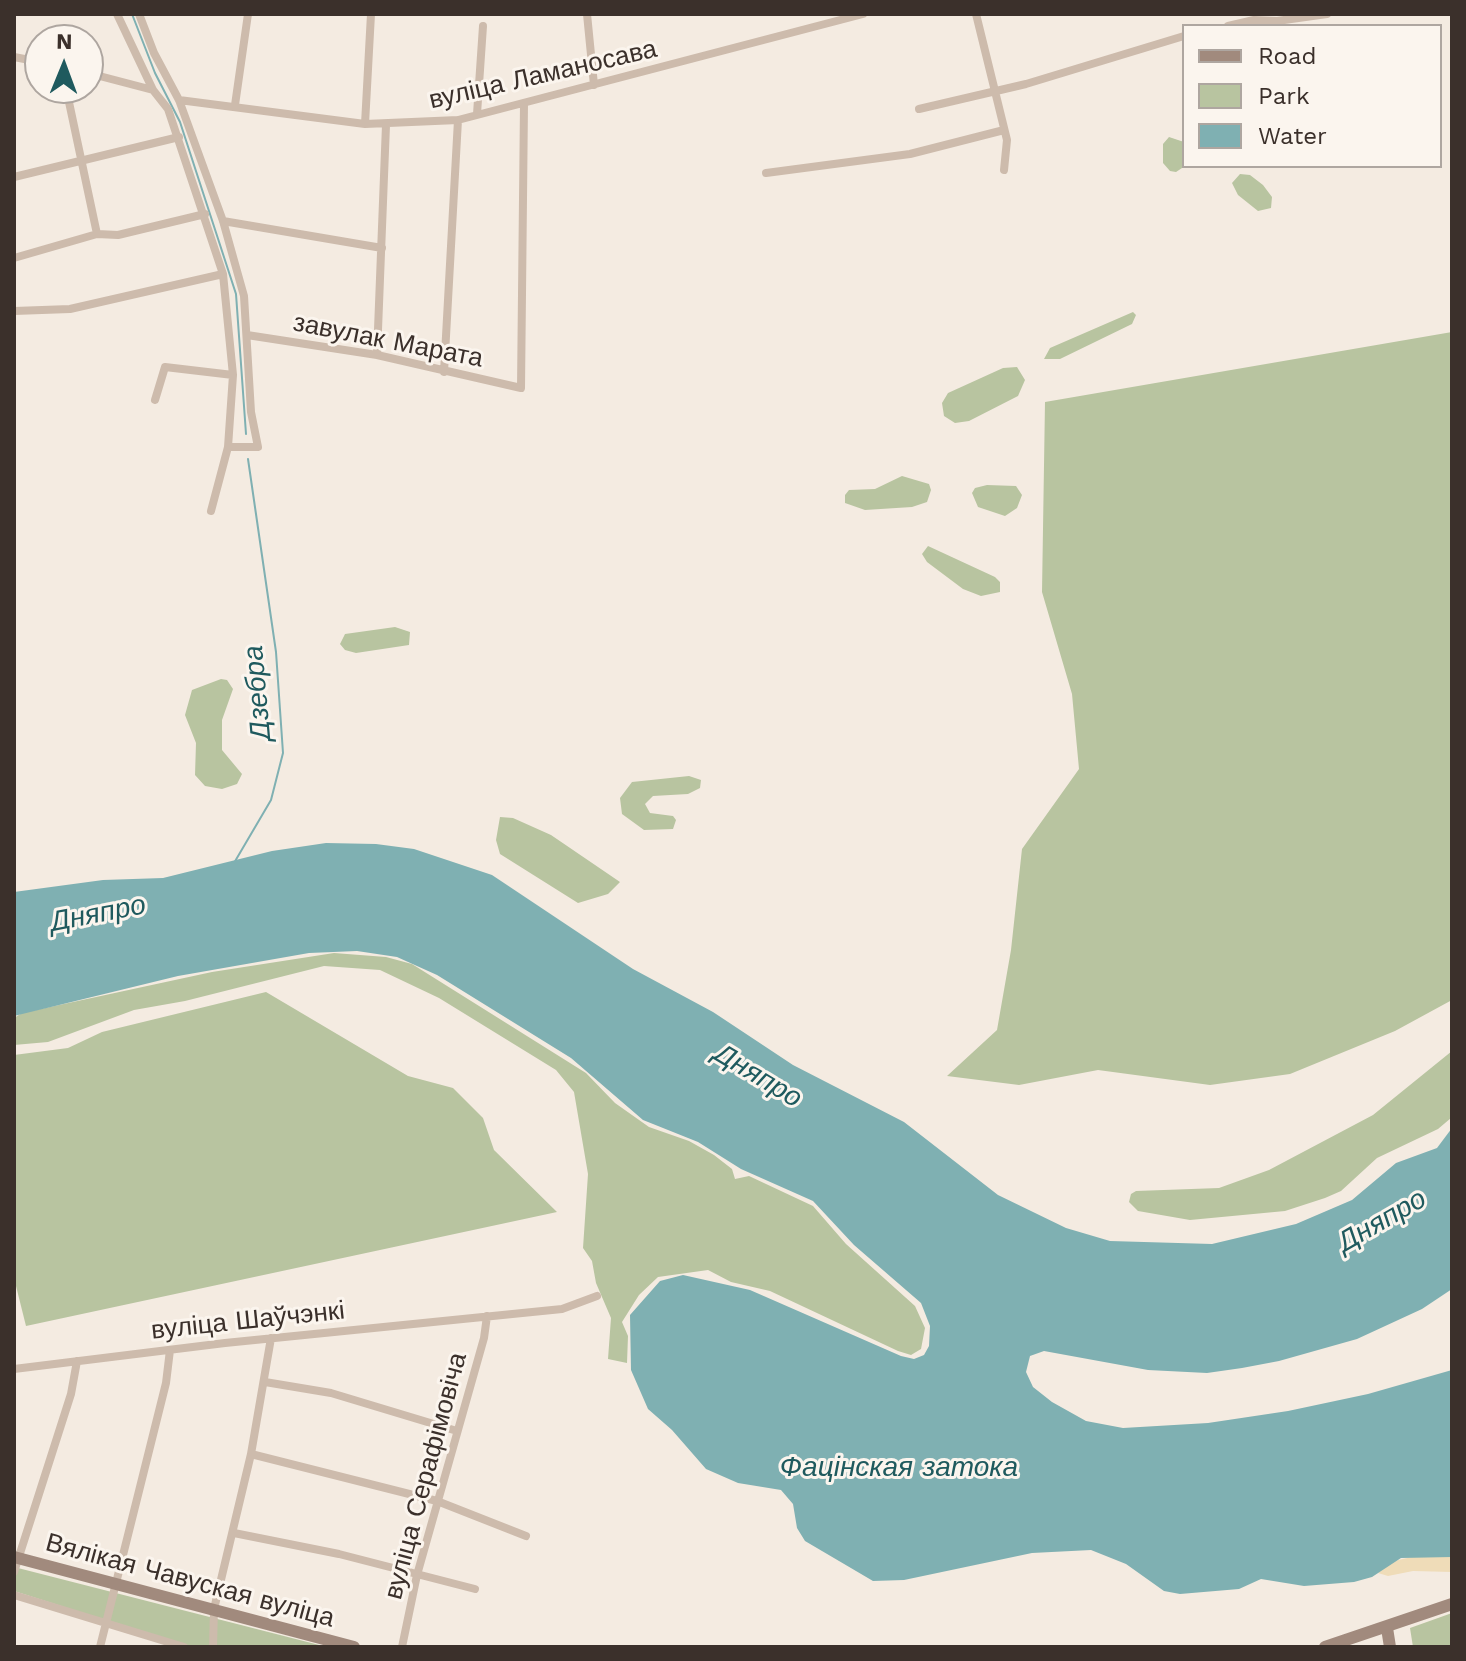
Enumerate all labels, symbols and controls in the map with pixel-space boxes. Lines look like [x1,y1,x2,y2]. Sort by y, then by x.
north arrow [24,24,104,104]
legend [1182,24,1442,168]
text: N [56,29,73,54]
street label: вуліца Ламаносава [426,34,660,116]
text: Road [1258,42,1317,70]
text: Park [1258,82,1310,110]
text: Water [1258,122,1327,150]
street label: завулак Марата [290,307,486,375]
water label: Дзебра [237,644,279,742]
water label: Дняпро [47,888,149,940]
water label: Дняпро [708,1037,808,1115]
water label: Дняпро [1332,1182,1432,1260]
street label: вуліца Шаўчэнкі [150,1295,346,1347]
street label: вуліца Серафімовіча [378,1349,474,1603]
water label: Фацінская затока [780,1451,1018,1485]
street label: Вялікая Чавуская вуліца [42,1527,338,1635]

